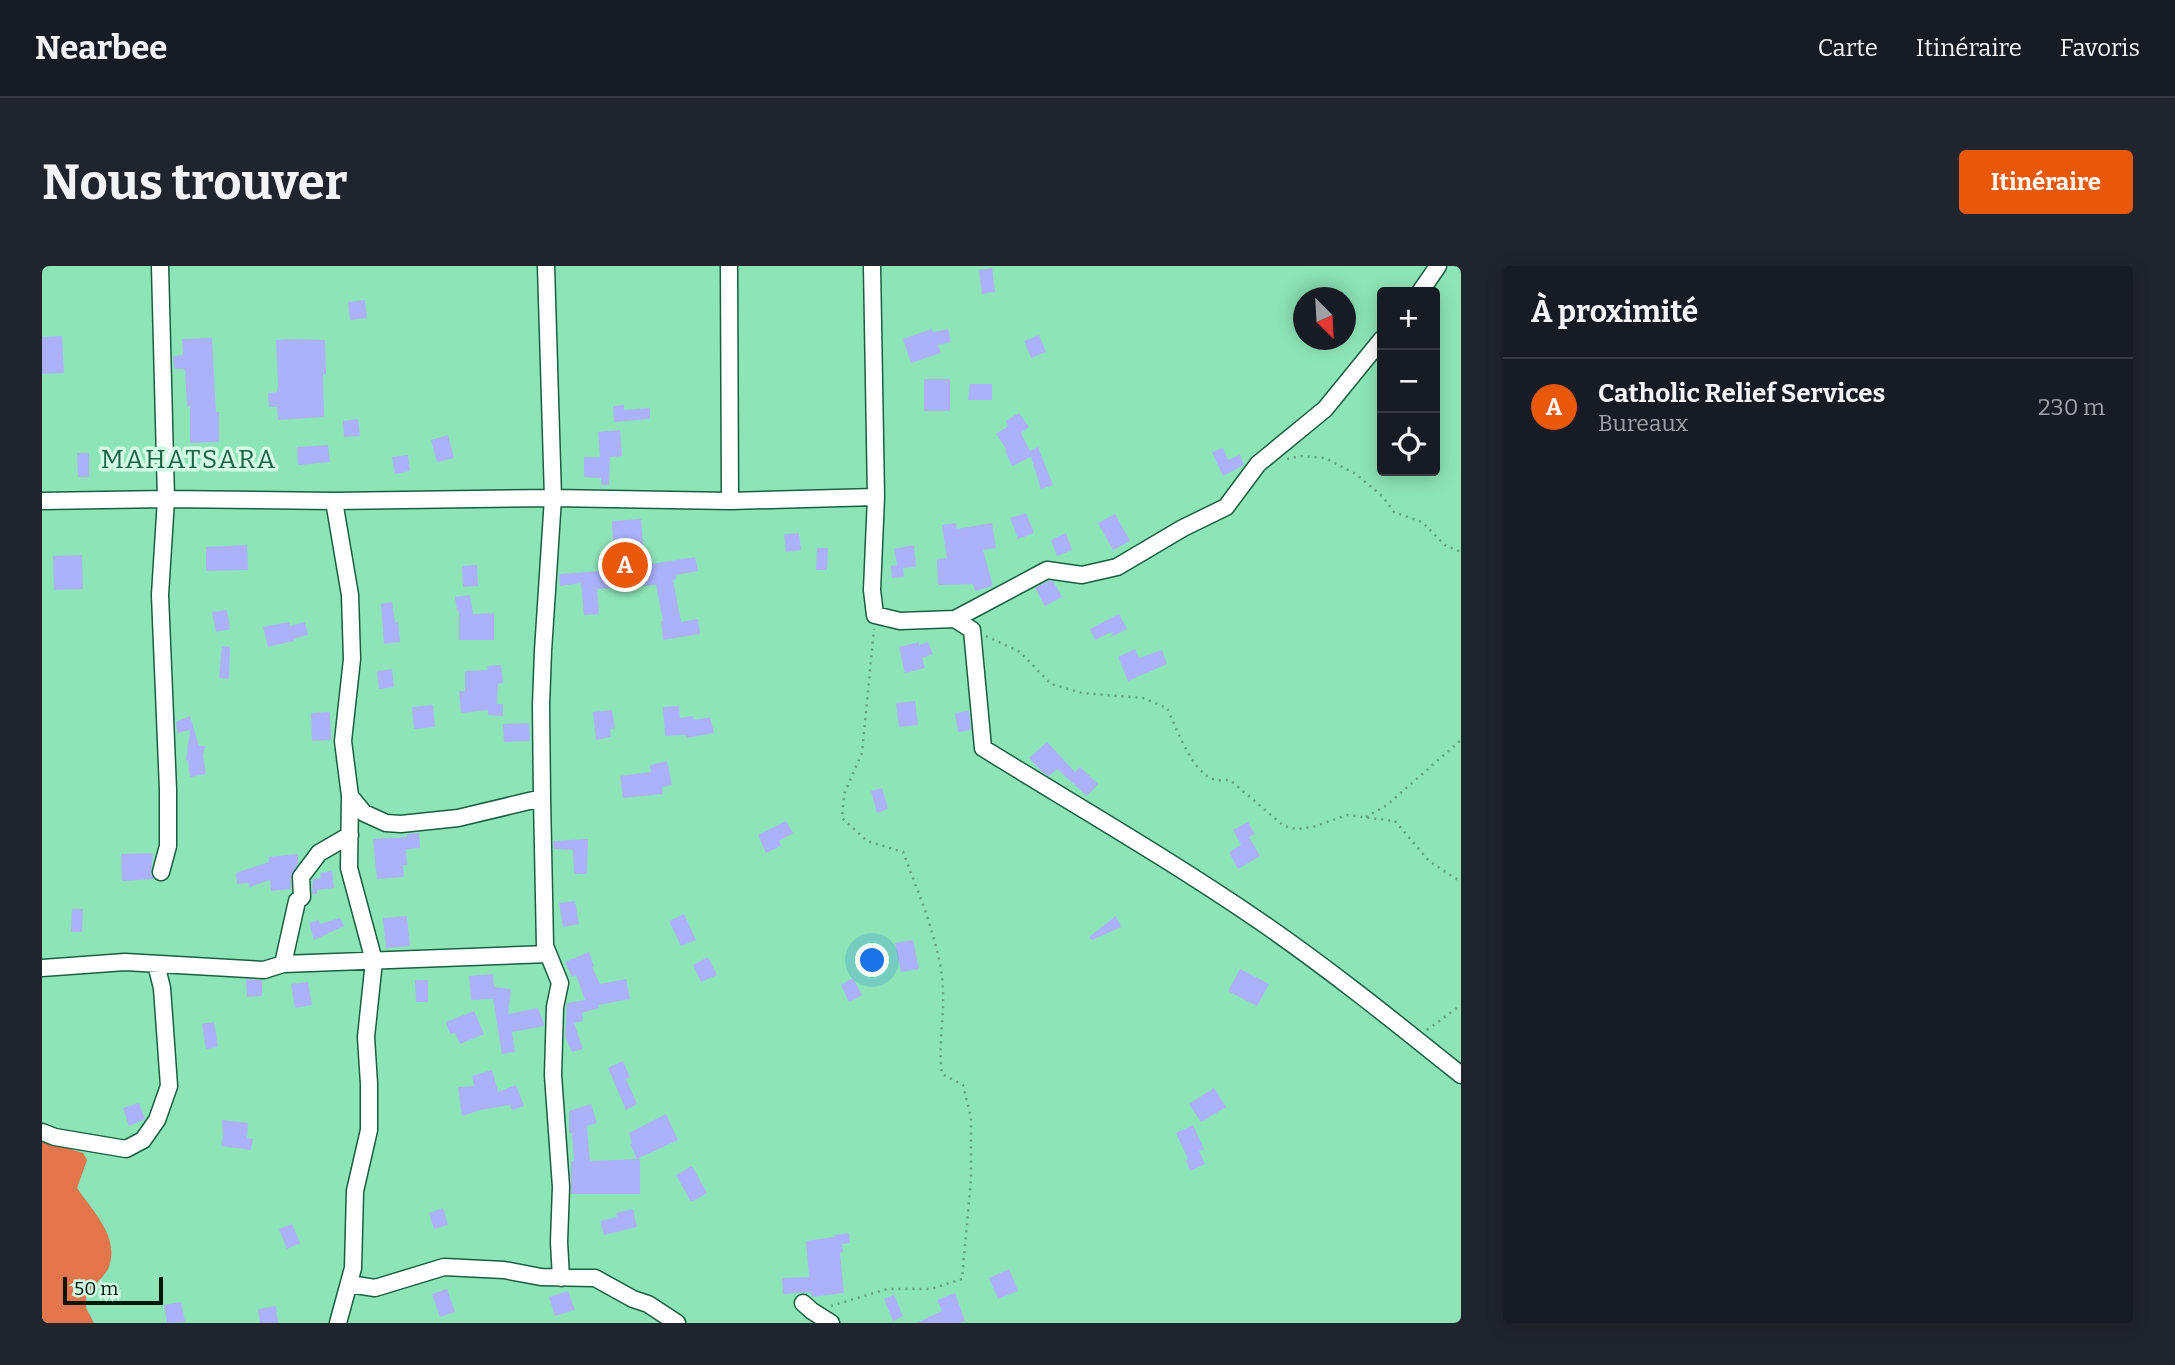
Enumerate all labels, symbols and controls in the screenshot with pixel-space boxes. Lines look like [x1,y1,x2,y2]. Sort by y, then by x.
text: Nearbee [35,28,167,68]
text: Carte [1818,34,1878,62]
text: Itinéraire [1916,34,2022,62]
text: Favoris [2060,34,2140,62]
button: Itinéraire [1959,150,2133,214]
text: Nous trouver [42,153,348,212]
north arrow [1293,287,1356,350]
map controls [1377,287,1440,476]
button: + [1377,287,1440,350]
text: À proximité [1531,294,1698,330]
button: − [1377,350,1440,413]
text: Catholic Relief Services [1598,378,1885,409]
text: A [1546,393,1562,421]
text: 230 m [2038,393,2105,421]
text: Bureaux [1598,409,1688,437]
button: locate [1377,413,1440,476]
district label: MAHATSARA [101,444,277,475]
pin: A [602,539,648,591]
your location [855,943,889,977]
scale bar [63,1274,163,1306]
text: 50 m [74,1277,118,1300]

